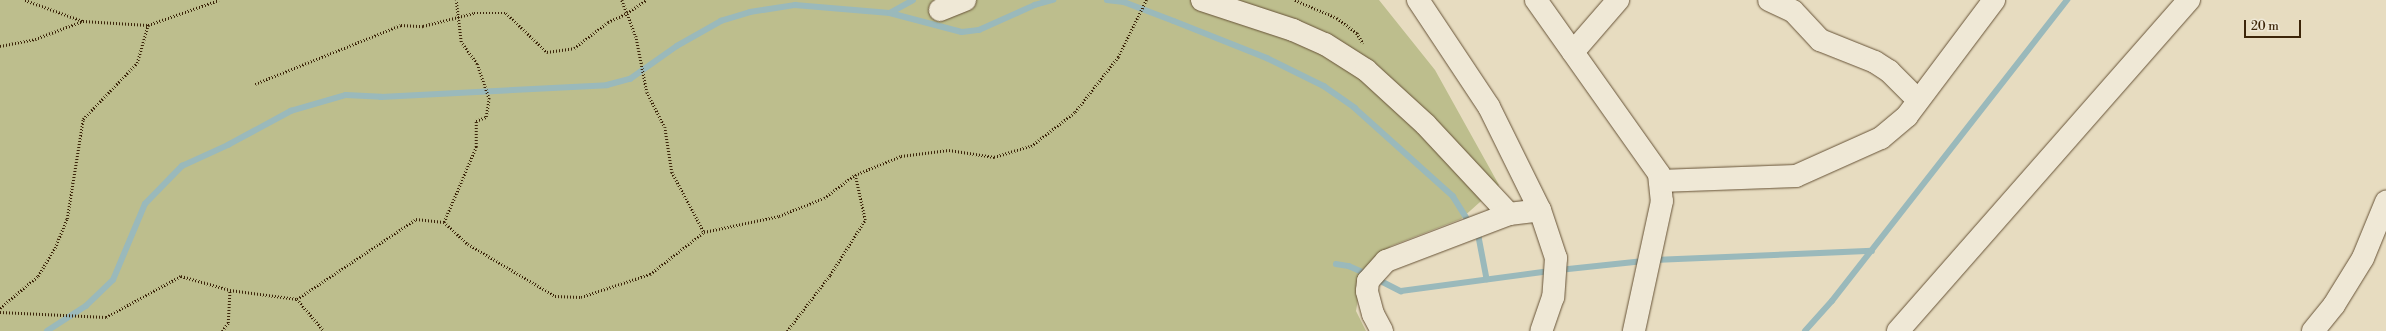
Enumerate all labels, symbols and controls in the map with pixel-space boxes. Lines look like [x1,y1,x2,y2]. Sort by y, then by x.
scale bar [2246,12,2303,38]
text: 20 m [2251,19,2279,34]

